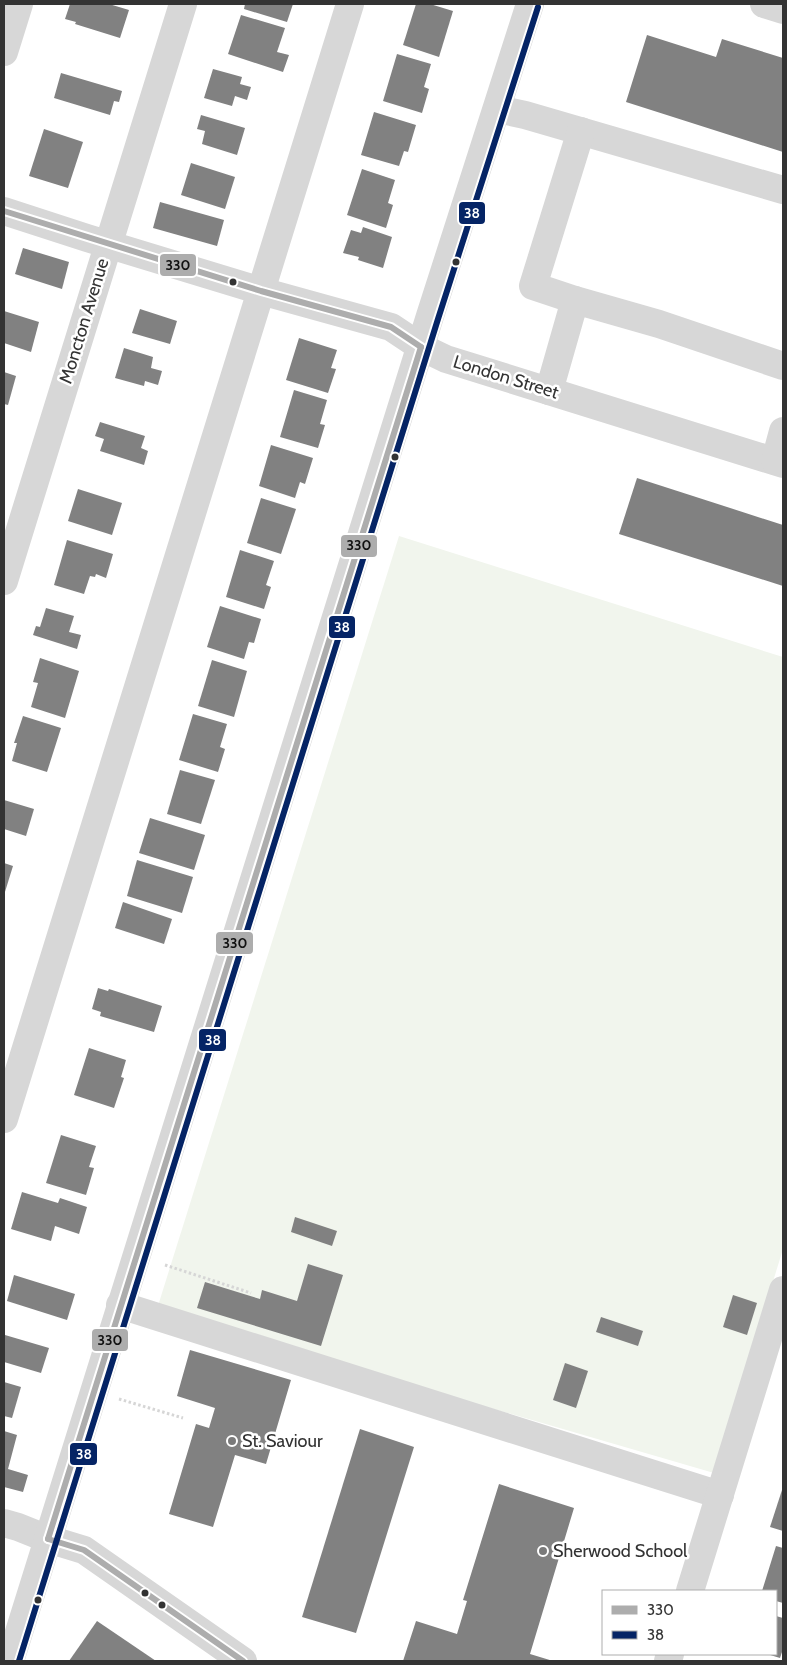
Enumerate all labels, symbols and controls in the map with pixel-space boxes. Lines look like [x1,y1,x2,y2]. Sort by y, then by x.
line badge: 38 [458,201,486,225]
text: 38 [464,204,480,222]
line badge: 330 [159,253,197,277]
street label: Moncton Avenue [55,256,113,386]
text: 330 [166,256,191,274]
unlabelled marker [451,257,461,267]
unlabelled marker [228,277,238,287]
street label: London Street [451,351,561,403]
unlabelled marker [390,452,400,462]
line badge: 330 [340,534,378,558]
text: 330 [347,536,372,554]
line badge: 38 [328,615,356,639]
text: 38 [334,618,350,636]
line badge: 330 [215,931,254,955]
text: 330 [223,934,248,952]
line badge: 38 [198,1028,227,1052]
text: 38 [205,1031,221,1049]
line badge: 330 [91,1328,129,1352]
text: 330 [98,1331,123,1349]
place label: St. Saviour [242,1430,323,1452]
marker: St. Saviour [226,1435,238,1447]
line badge: 38 [69,1442,98,1466]
text: 38 [76,1445,92,1463]
place label: Sherwood School [553,1540,688,1562]
marker: Sherwood School [537,1545,549,1557]
unlabelled marker [140,1588,150,1598]
legend [602,1590,777,1655]
unlabelled marker [33,1595,43,1605]
unlabelled marker [157,1600,167,1610]
text: 330 [647,1601,674,1619]
text: 38 [647,1626,664,1644]

